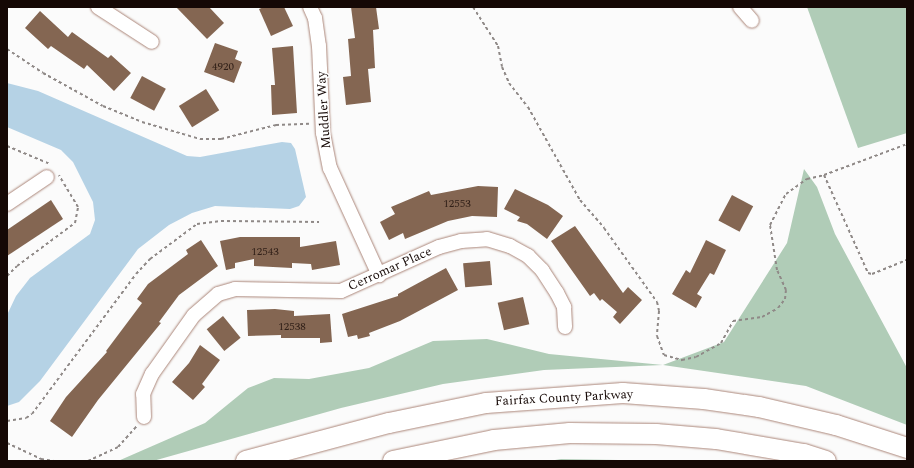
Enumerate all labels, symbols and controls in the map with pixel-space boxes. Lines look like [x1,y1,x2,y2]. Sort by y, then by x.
house number: 4920 [212,60,234,74]
street label: Muddler Way [314,71,334,149]
house number: 12553 [443,197,471,211]
street label: Cerromar Place [346,244,434,294]
house number: 12543 [251,245,279,259]
house number: 12538 [278,320,306,334]
street label: Fairfax County Parkway [494,387,634,409]

